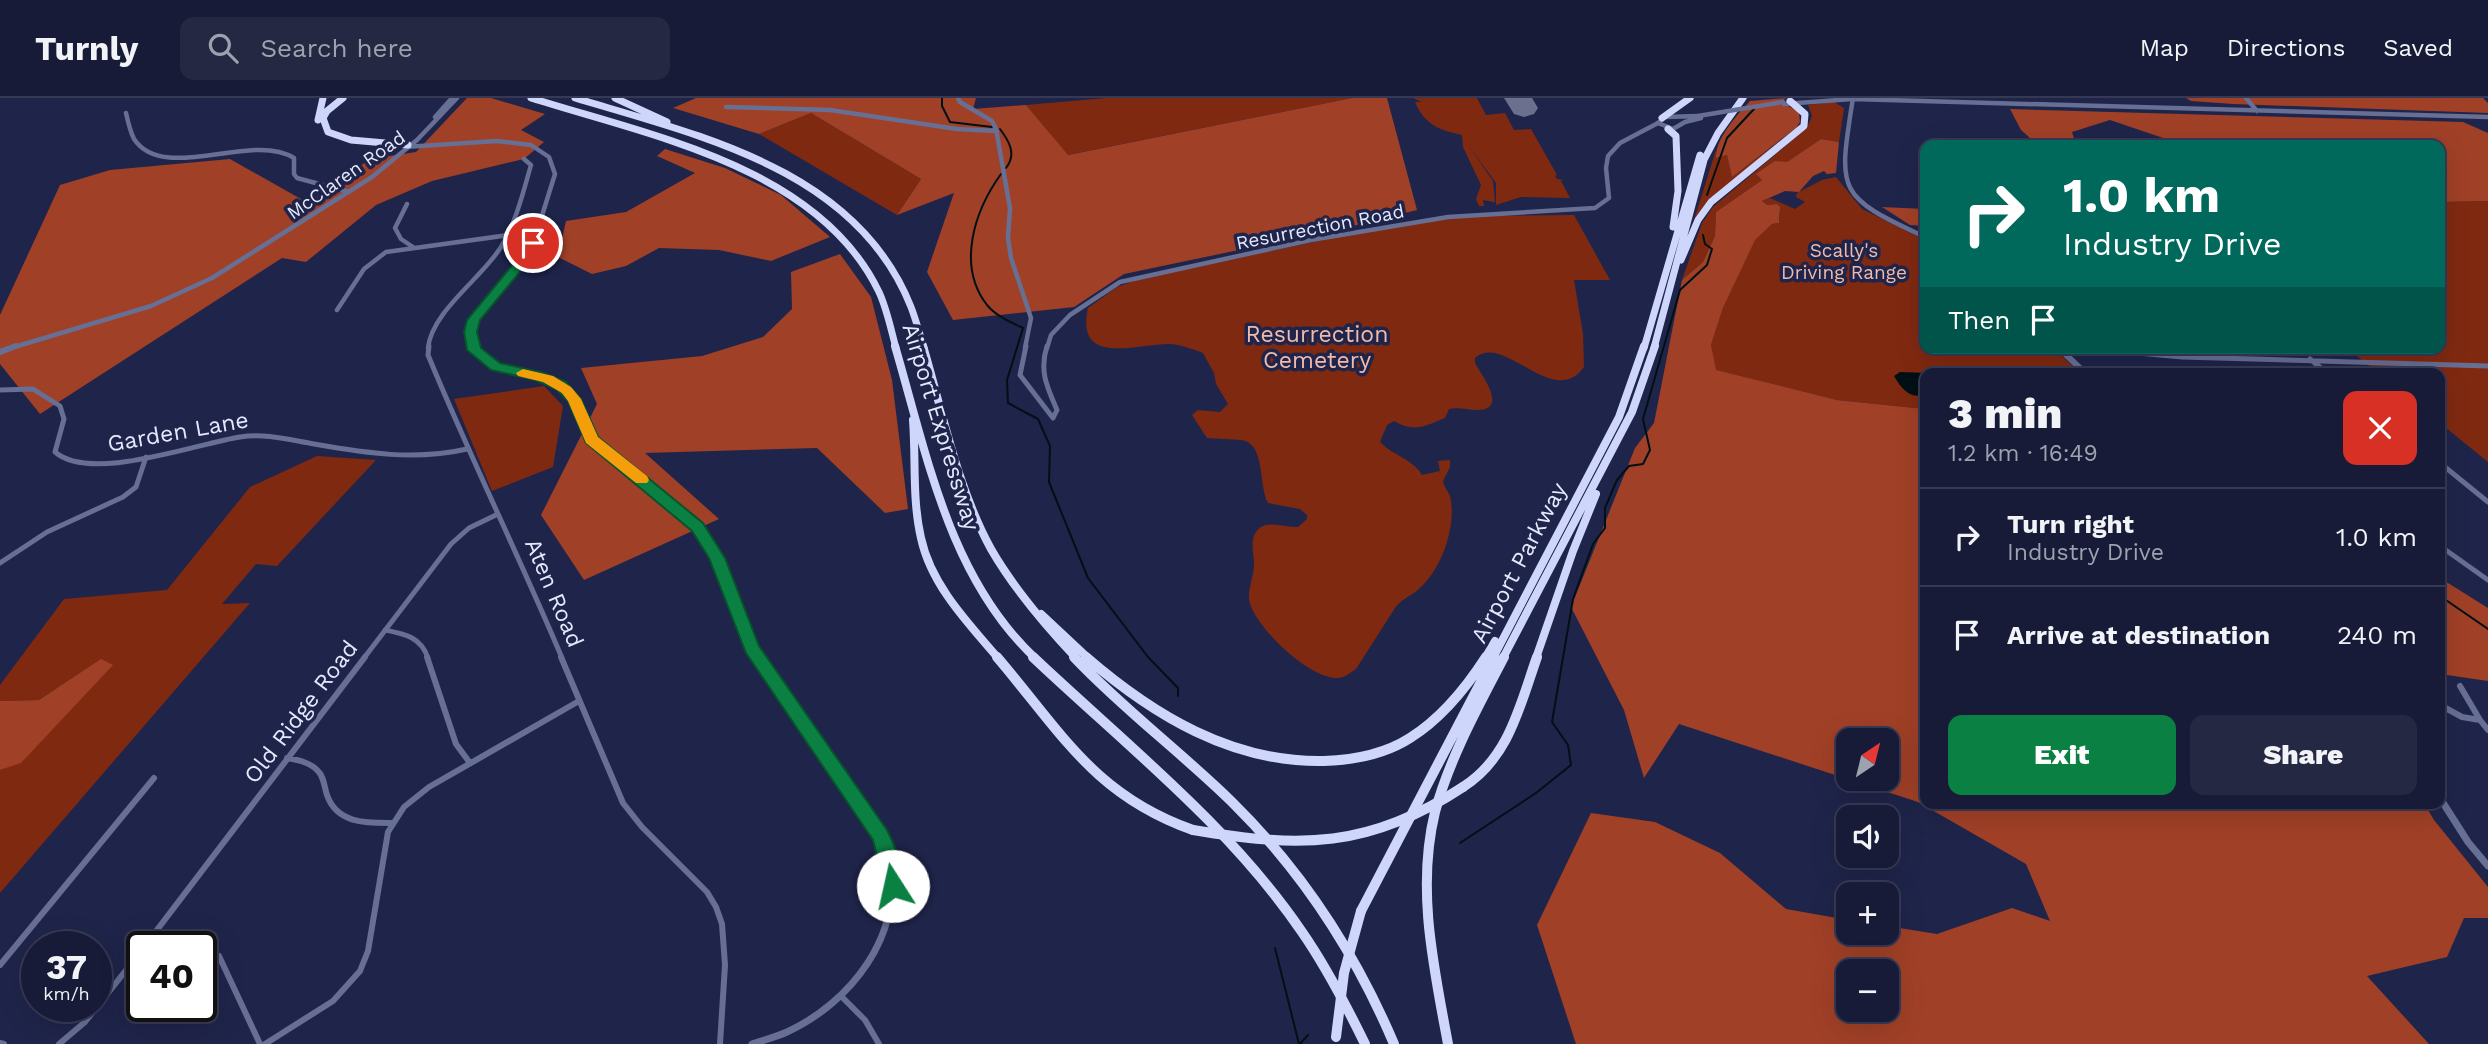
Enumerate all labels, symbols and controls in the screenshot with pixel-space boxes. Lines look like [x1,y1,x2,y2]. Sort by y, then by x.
search box [180,17,670,80]
text: Turnly [35,29,138,68]
icon: search [204,29,242,67]
text: Search here [260,33,413,63]
text: Map [2140,34,2189,62]
text: Directions [2227,34,2345,62]
text: Saved [2383,34,2453,62]
street label: McClaren Road [282,126,410,224]
text: 1.0 km [2063,166,2220,224]
icon: right [1948,168,2039,259]
street label: Resurrection Road [1234,199,1406,255]
pin [503,213,563,273]
icon: arrive [514,224,552,262]
text: Industry Drive [2063,225,2281,263]
park label: Scally's Driving Range [1781,239,1907,284]
icon: arrive [2024,301,2062,339]
text: Then [1948,305,2010,335]
street label: Airport Expressway [897,320,985,534]
park label: Resurrection Cemetery [1246,321,1388,374]
text: 3 min [1948,389,2062,438]
button: close [2343,391,2417,465]
street label: Garden Lane [105,406,251,458]
text: 1.2 km · 16:49 [1948,440,2098,467]
street label: Airport Parkway [1465,478,1573,648]
text: Turn right [2007,509,2134,539]
icon: right [1948,518,1986,556]
text: 1.0 km [2336,522,2417,552]
street label: Aten Road [519,535,589,651]
text: Industry Drive [2007,539,2164,566]
icon: arrive [1948,616,1986,654]
text: Arrive at destination [2007,620,2270,650]
text: 240 m [2337,620,2417,650]
street label: Old Ridge Road [239,635,363,789]
button: Exit [1948,715,2176,795]
button: Share [2190,715,2417,795]
north arrow [1836,728,1899,791]
map controls [1836,728,1899,1022]
button: sound [1836,805,1899,868]
position arrow [856,849,930,923]
button: + [1836,882,1899,945]
speed limit sign: 40 [126,931,217,1022]
text: 37 [46,946,87,988]
button: − [1836,959,1899,1022]
text: km/h [43,983,90,1004]

